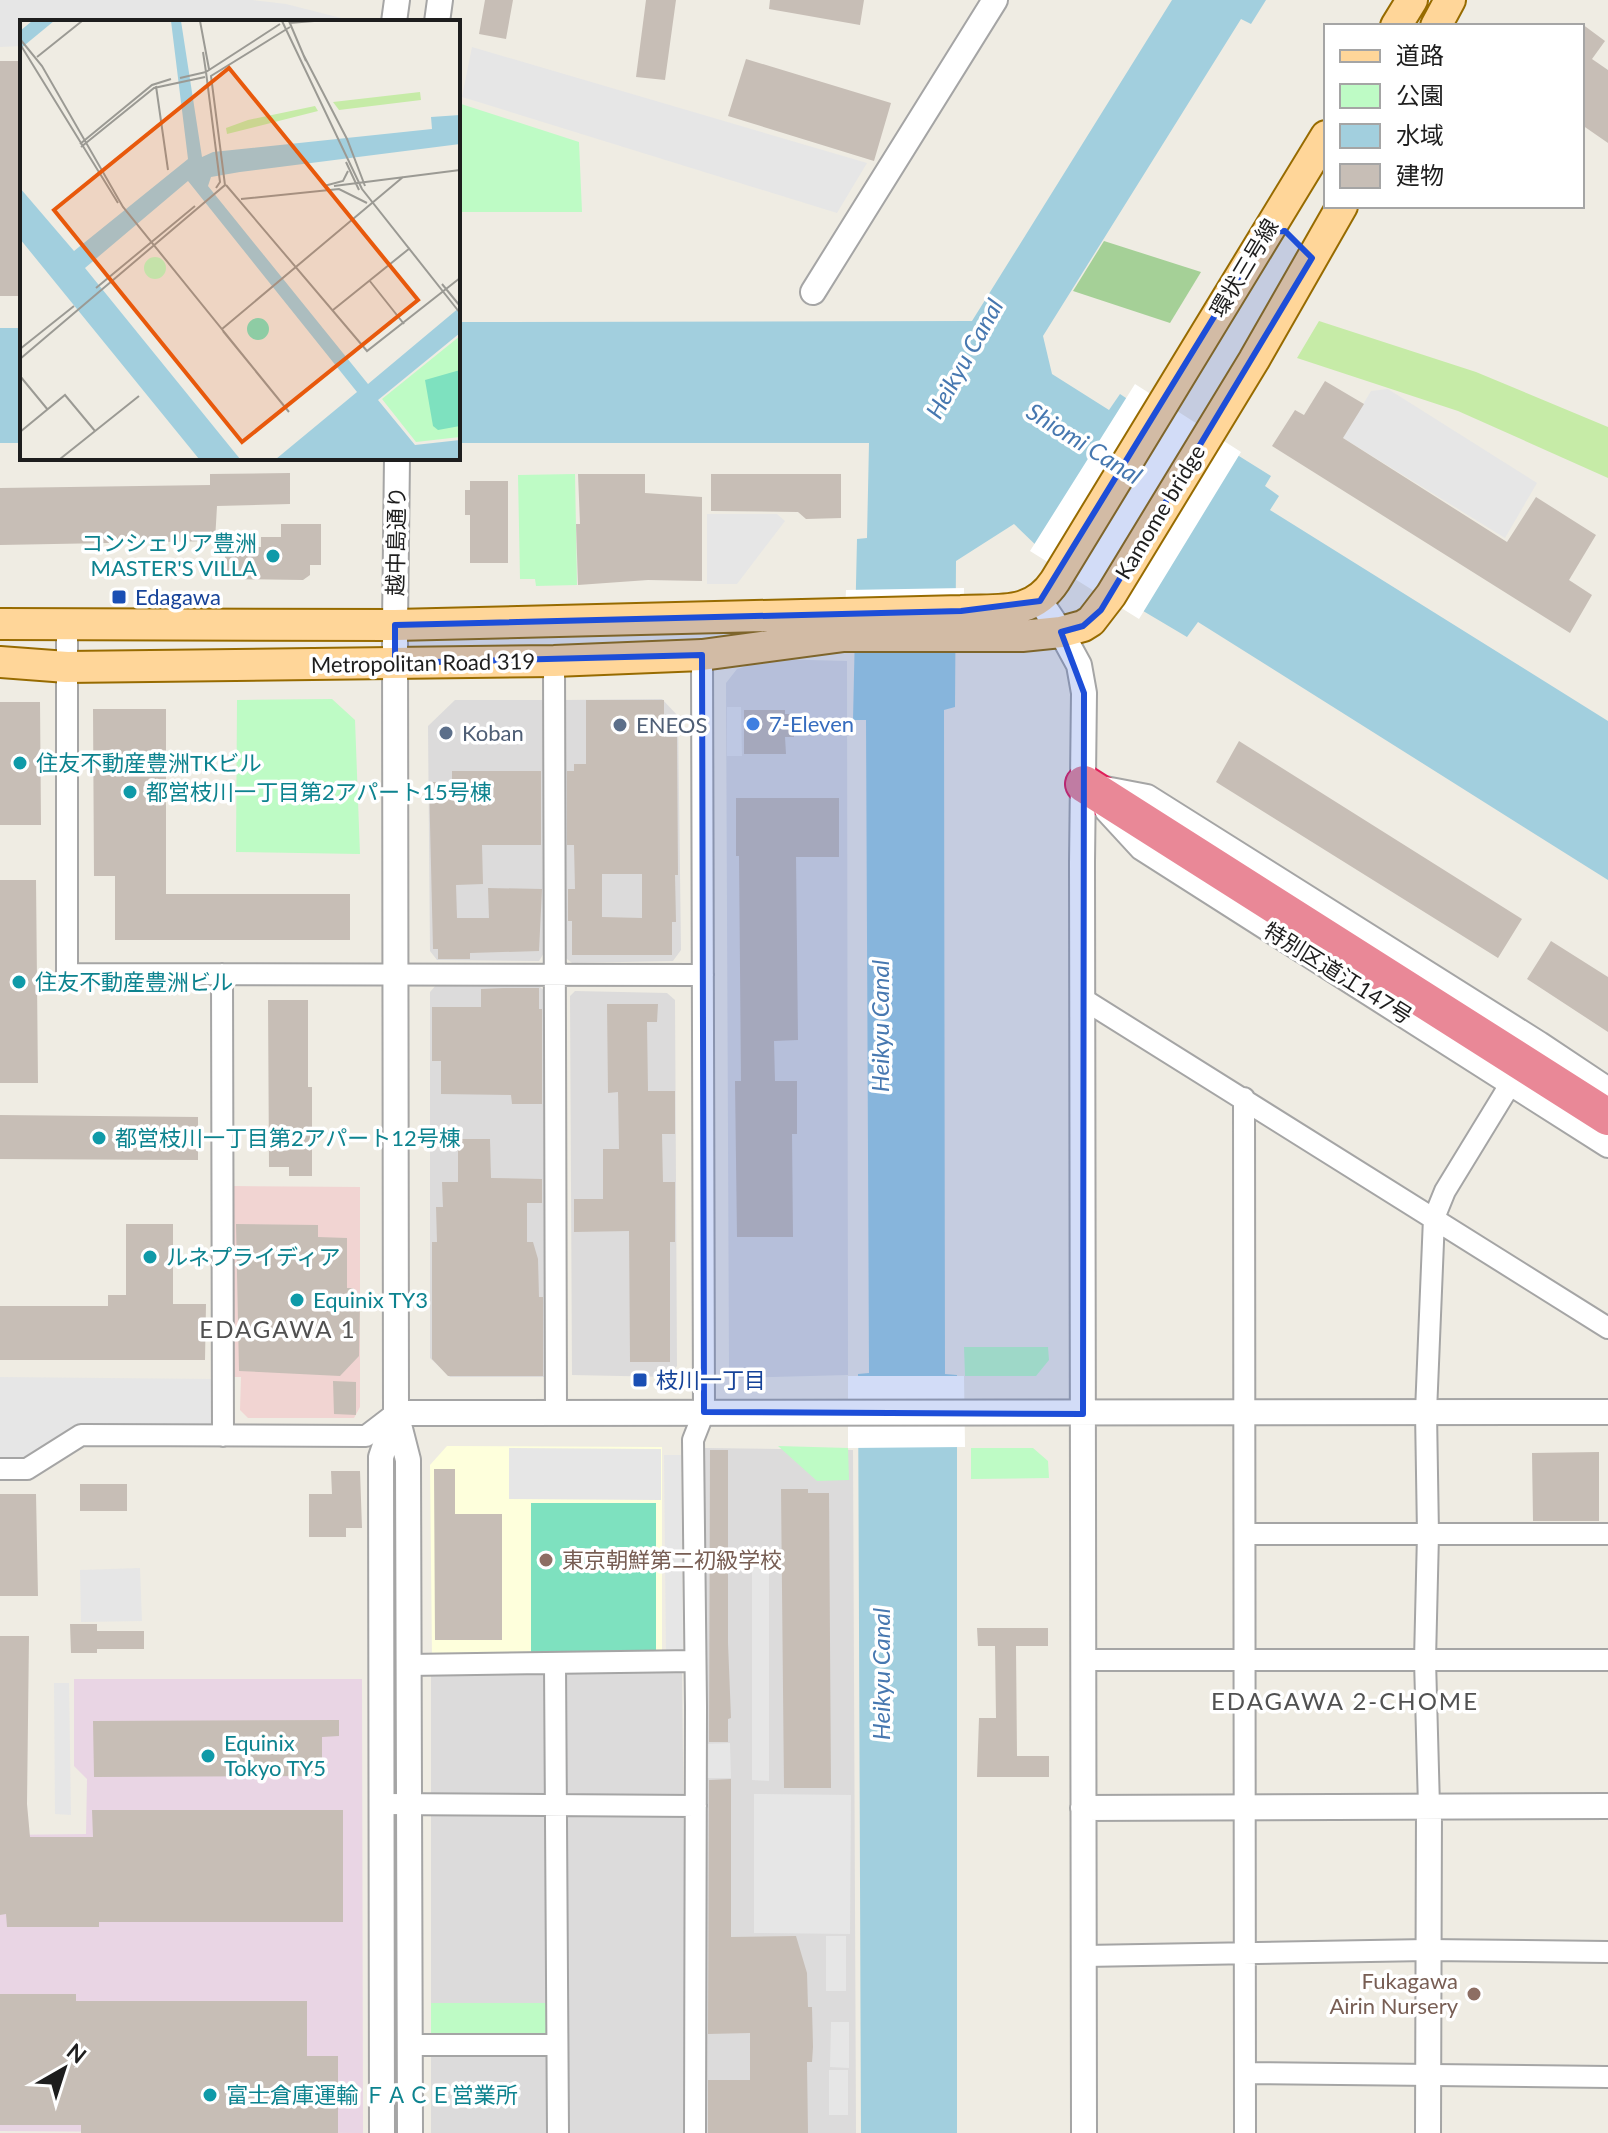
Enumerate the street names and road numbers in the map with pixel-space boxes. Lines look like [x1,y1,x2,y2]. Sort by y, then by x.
street label: 環状三号線 [1204,214,1283,322]
street label: Kamome bridge [1109,440,1210,584]
street label: 越中島通り [381,486,410,596]
street label: Metropolitan Road 319 [311,647,535,678]
street label: 特別区道江147号 [1259,916,1418,1029]

